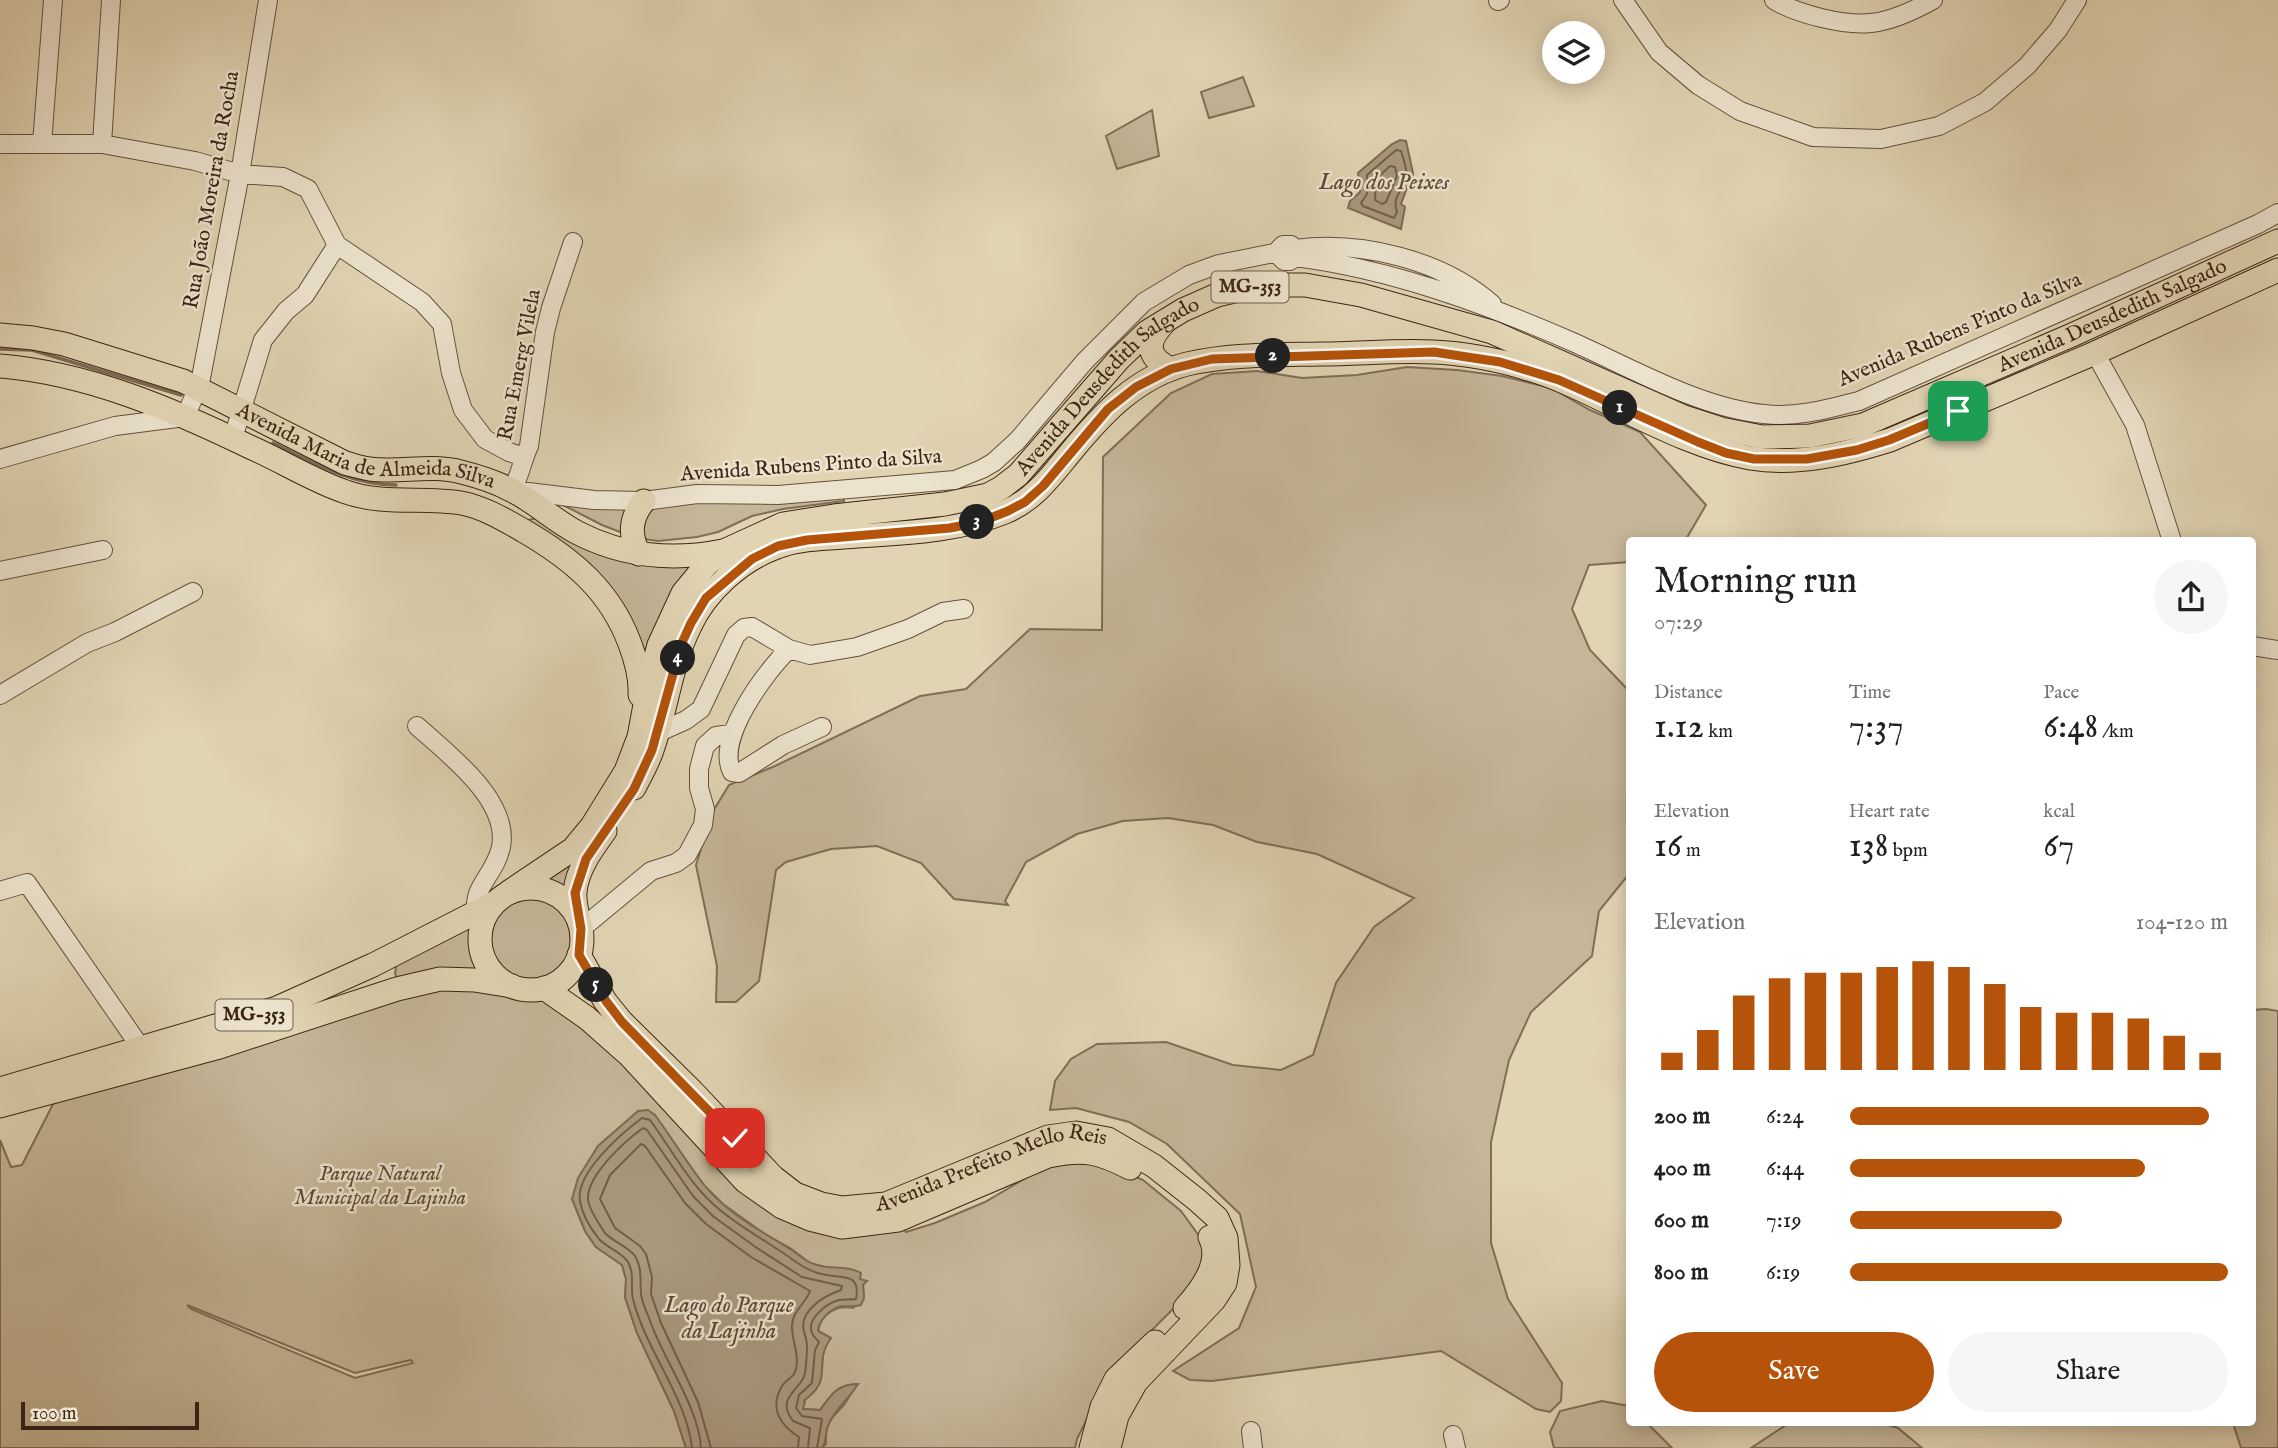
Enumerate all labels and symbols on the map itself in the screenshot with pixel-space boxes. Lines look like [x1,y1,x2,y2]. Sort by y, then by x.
street label: Rua João Moreira da Rocha [178,68,246,311]
water label: Lago dos Peixes [1318,168,1450,198]
street label: Avenida Deusdedith Salgado [1993,253,2231,379]
street label: Avenida Rubens Pinto da Silva [1833,266,2087,394]
road number: MG-353 [1212,272,1288,302]
street label: Rua Emerg Vilela [492,286,548,443]
street label: Avenida Deusdedith Salgado [1009,291,1204,482]
pin: 2 [1256,338,1290,374]
pin [1928,381,1988,441]
pin: 1 [1602,390,1638,426]
street label: Avenida Maria de Almeida Silva [231,396,500,495]
street label: Avenida Rubens Pinto da Silva [678,443,944,489]
pin: 3 [960,504,995,540]
pin: 4 [660,640,696,676]
pin: 5 [578,968,614,1002]
road number: MG-353 [216,1000,292,1030]
pin [705,1108,765,1168]
street label: Avenida Prefeito Mello Reis [874,1118,1109,1218]
park label: Parque Natural Municipal da Lajinha [294,1161,466,1212]
water label: Lago do Parque da Lajinha [663,1291,794,1346]
scale bar [21,1399,200,1431]

